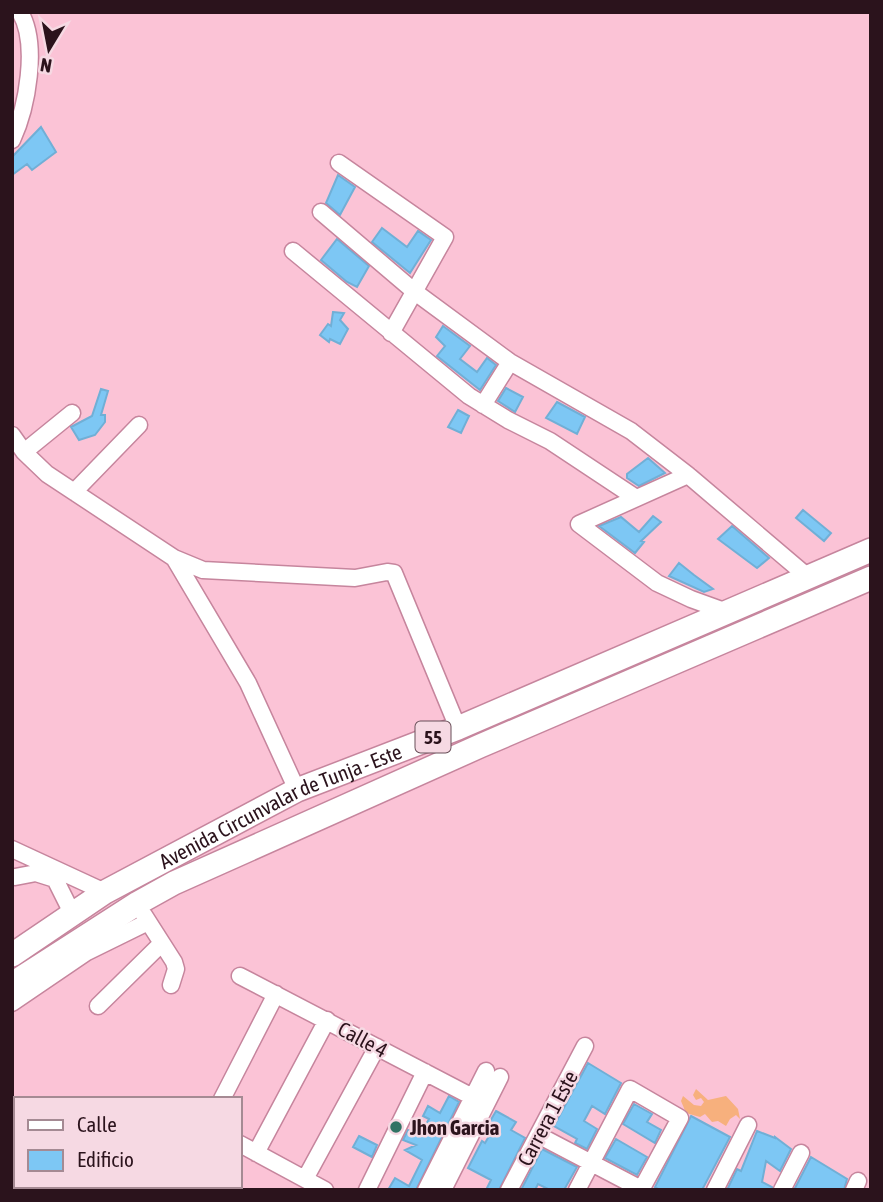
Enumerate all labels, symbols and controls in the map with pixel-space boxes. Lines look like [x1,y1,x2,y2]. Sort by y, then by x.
north arrow [14,14,84,84]
text: N [39,54,53,78]
road number: 55 [416,722,450,752]
street label: Avenida Circunvalar de Tunja - Este [155,739,405,873]
street label: Calle 4 [334,1016,392,1062]
street label: Carrera 1 Este [512,1066,582,1170]
legend [14,1097,242,1188]
text: Calle [77,1112,117,1136]
place label: Jhon Garcia [409,1115,500,1139]
marker: Jhon Garcia [388,1119,404,1135]
text: Edificio [77,1147,134,1171]

